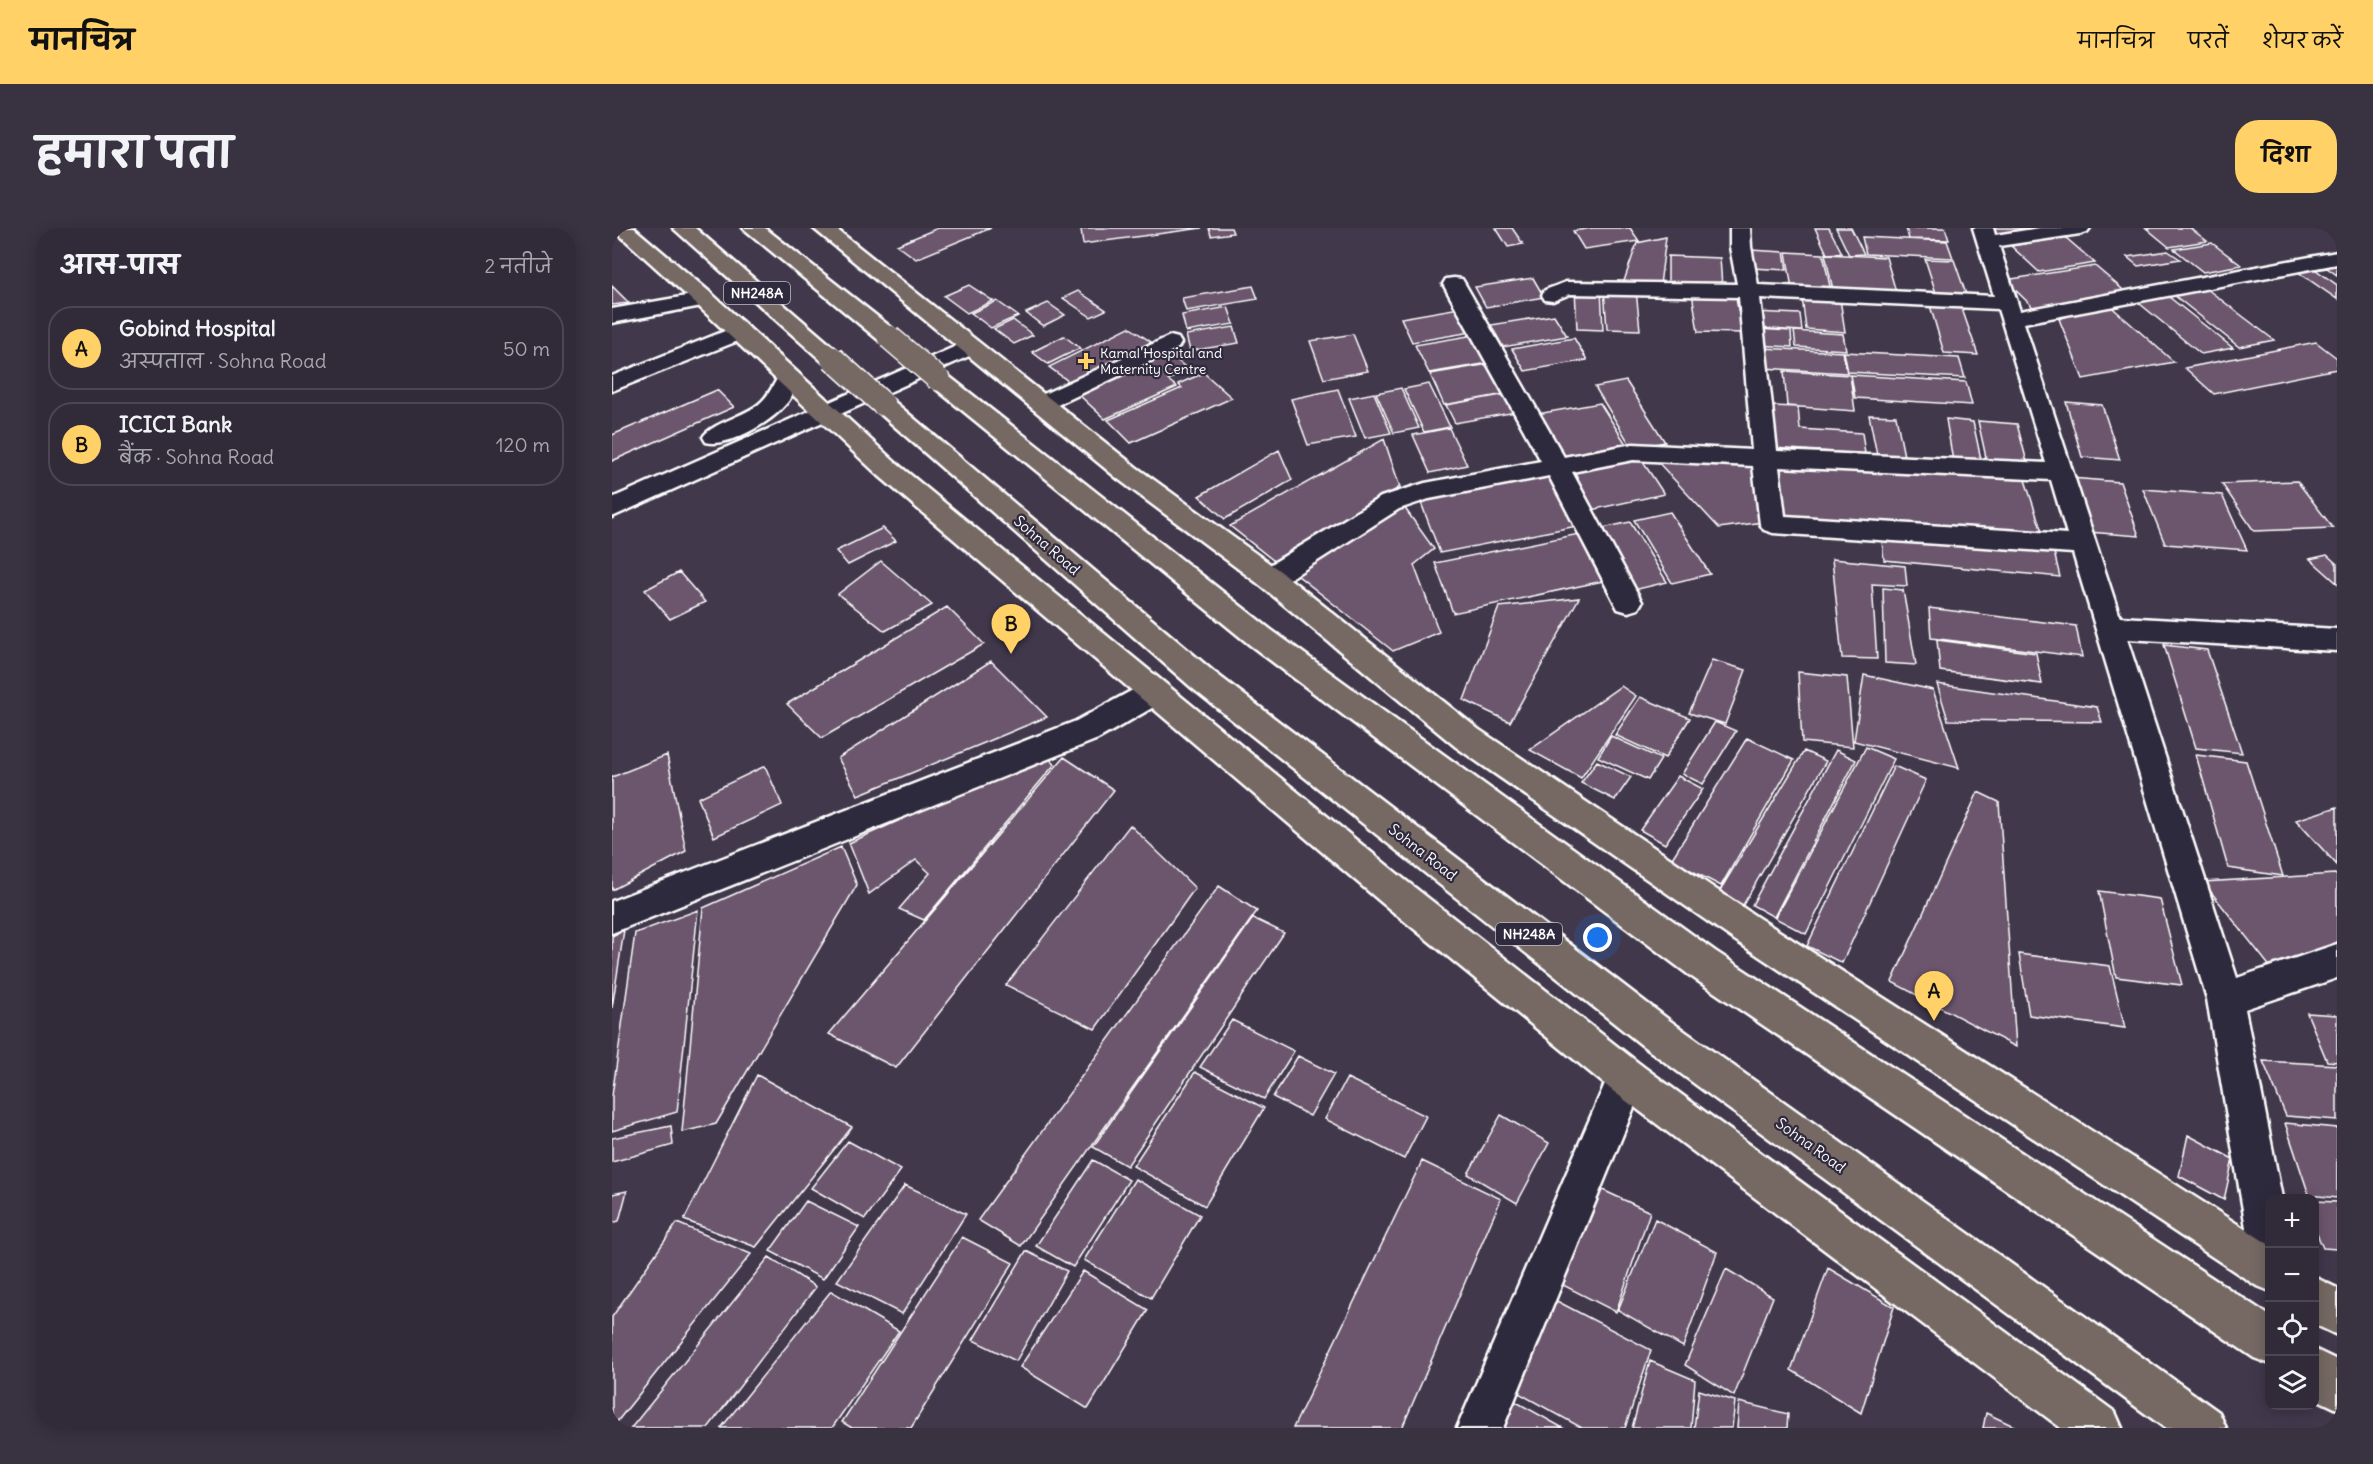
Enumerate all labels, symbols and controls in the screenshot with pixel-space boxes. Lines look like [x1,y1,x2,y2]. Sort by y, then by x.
text: मानचित्र [30,22,134,58]
text: मानचित्र [2077,27,2154,54]
text: परतें [2187,27,2229,54]
text: शेयर करें [2262,27,2343,54]
button: दिशा [2235,120,2337,193]
text: हमारा पता [36,126,233,178]
text: आस-पास [60,248,180,281]
text: 2 नतीजे [484,253,552,278]
road number: NH248A [724,282,790,304]
text: Gobind Hospital [119,314,276,342]
text: A [75,336,88,361]
text: 50 m [503,336,550,361]
place label: Kamal Hospital and Maternity Centre [1100,344,1222,378]
text: अस्पताल · Sohna Road [119,348,326,373]
marker: Kamal Hospital and Maternity Centre [1077,352,1095,370]
text: ICICI Bank [119,410,232,438]
text: B [75,432,88,457]
text: 120 m [496,432,550,457]
text: बैंक · Sohna Road [119,444,274,469]
street label: Sohna Road [1010,511,1084,579]
pin: B [992,604,1030,654]
street label: Sohna Road [1385,819,1461,885]
road number: NH248A [1496,923,1562,945]
your location [1583,923,1612,952]
pin: A [1914,972,1954,1021]
street label: Sohna Road [1772,1113,1850,1177]
map controls [2265,1194,2319,1410]
button: + [2265,1194,2319,1248]
button: − [2265,1248,2319,1302]
button: locate [2265,1302,2319,1356]
button: layers [2265,1356,2319,1410]

